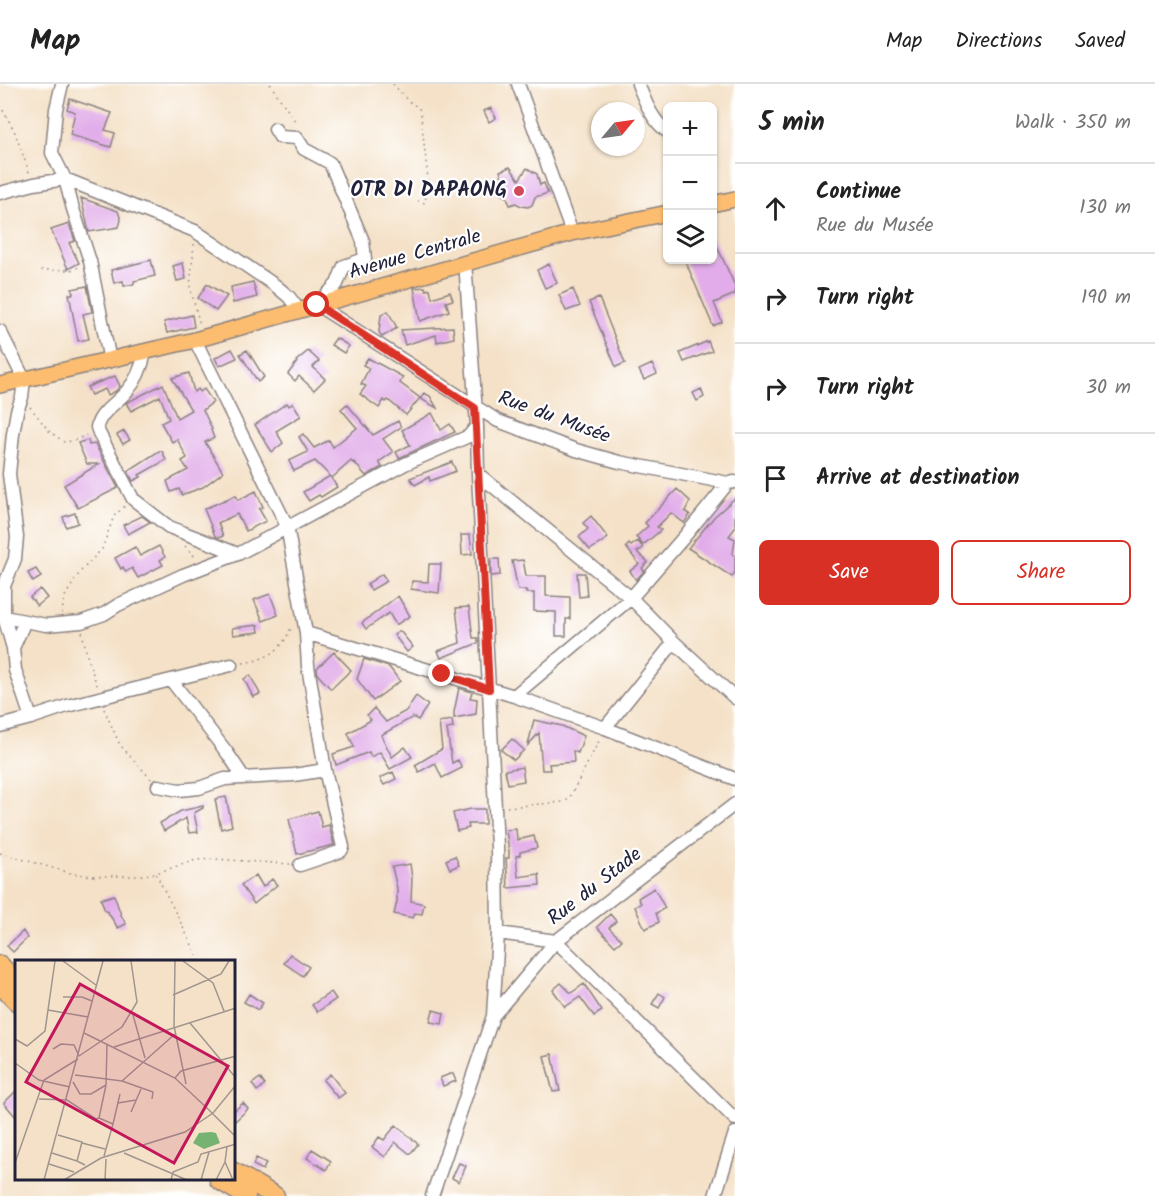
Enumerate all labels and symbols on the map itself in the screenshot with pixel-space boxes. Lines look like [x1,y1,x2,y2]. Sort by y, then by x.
north arrow [591,102,645,156]
place label: OTR DI DAPAONG [350,175,507,207]
marker: OTR DI DAPAONG [512,184,526,198]
street label: Avenue Centrale [345,221,485,289]
route start [303,291,329,317]
street label: Rue du Musée [493,383,615,453]
route end [428,660,454,686]
street label: Rue du Stade [541,840,649,934]
inset map [15,960,236,1181]

